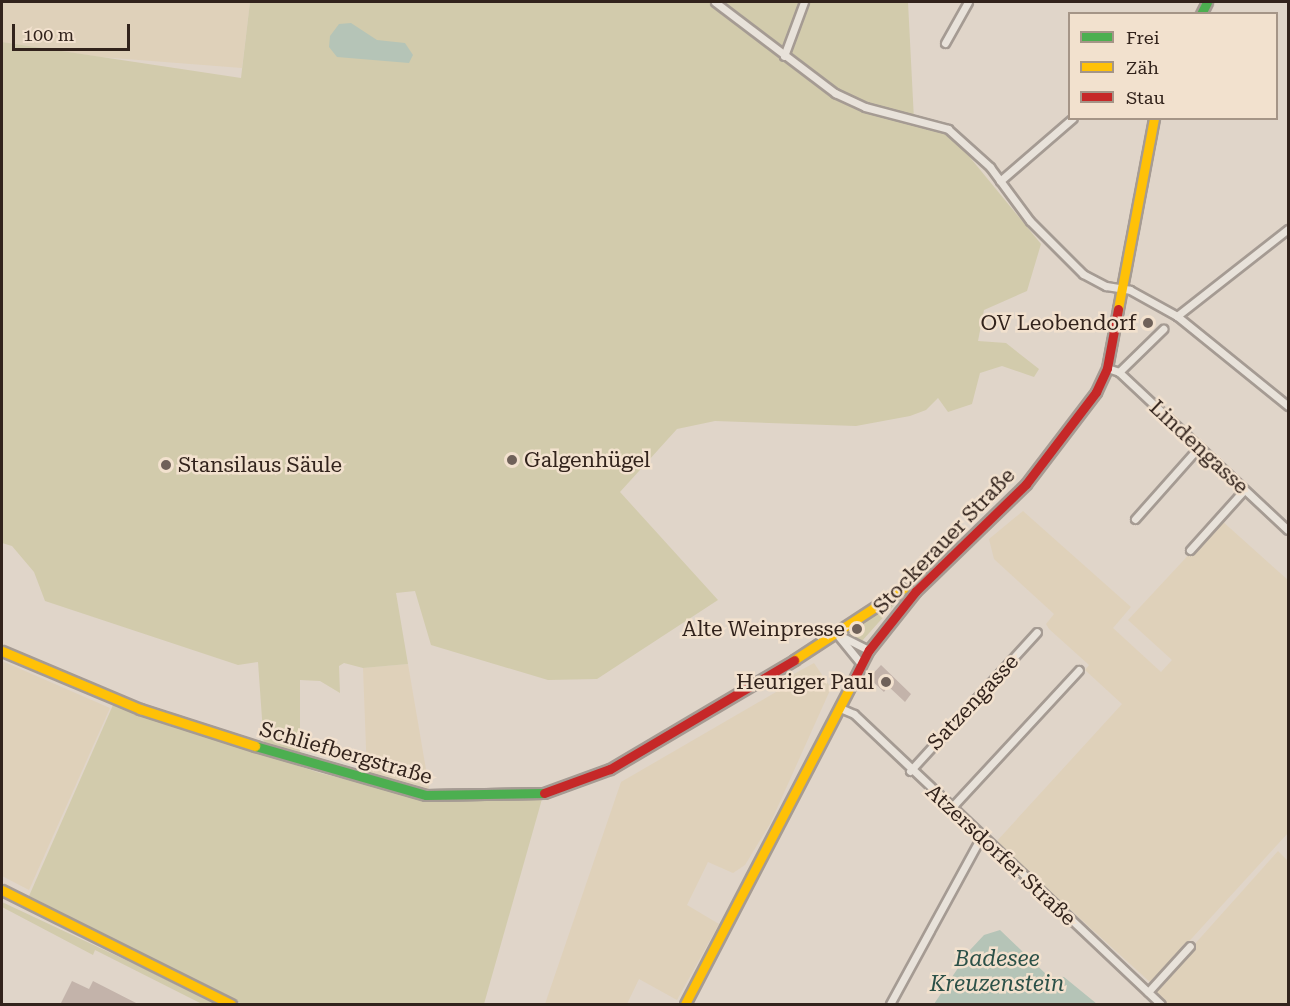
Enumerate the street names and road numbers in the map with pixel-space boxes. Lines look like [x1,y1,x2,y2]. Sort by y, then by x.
street label: Lindengasse [1144,395,1254,499]
street label: Stockerauer Straße [868,463,1020,619]
street label: Satzengasse [922,649,1024,755]
street label: Schliefbergstraße [257,716,435,790]
street label: Atzersdorfer Straße [921,779,1081,931]

